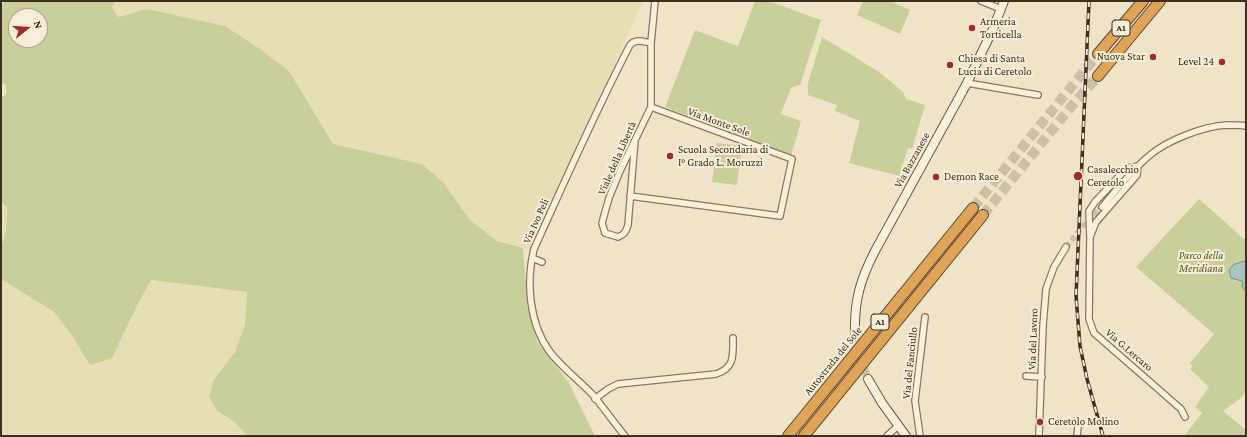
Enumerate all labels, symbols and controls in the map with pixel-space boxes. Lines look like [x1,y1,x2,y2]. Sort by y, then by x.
north arrow [8,8,48,48]
place label: Armeria Torticella [980,15,1022,41]
text: N [32,19,45,30]
road number: A1 [1112,20,1130,36]
marker: Armeria Torticella [967,23,977,33]
place label: Nuova Star [1097,50,1145,64]
place label: Chiesa di Santa Lucia di Ceretolo [958,52,1032,78]
marker: Nuova Star [1148,52,1158,62]
place label: Level 24 [1178,55,1214,69]
marker: Level 24 [1217,57,1227,67]
marker: Chiesa di Santa Lucia di Ceretolo [945,60,955,70]
street label: Via Monte Sole [686,105,752,139]
street label: Viale della Libertà [595,119,639,197]
street label: Via Bazzanese [891,130,933,190]
place label: Scuola Secondaria di I° Grado L. Moruzzi [678,143,768,169]
marker: Scuola Secondaria di I° Grado L. Moruzzi [665,151,675,161]
place label: Casalecchio Ceretolo [1087,163,1139,189]
place label: Demon Race [944,170,999,184]
marker: Casalecchio Ceretolo [1072,170,1084,182]
marker: Demon Race [931,172,941,182]
street label: Via Ivo Peli [520,196,552,246]
park label: Parco della Meridiana [1179,249,1223,275]
street label: Via del Lavoro [1025,308,1041,370]
road number: A1 [871,314,889,330]
street label: Autostrada del Sole [801,324,865,398]
street label: Via del Fanciullo [900,326,920,400]
street label: Via G.Lercaro [1103,326,1155,374]
place label: Ceretolo Molino [1048,415,1119,429]
marker: Ceretolo Molino [1035,417,1045,427]

